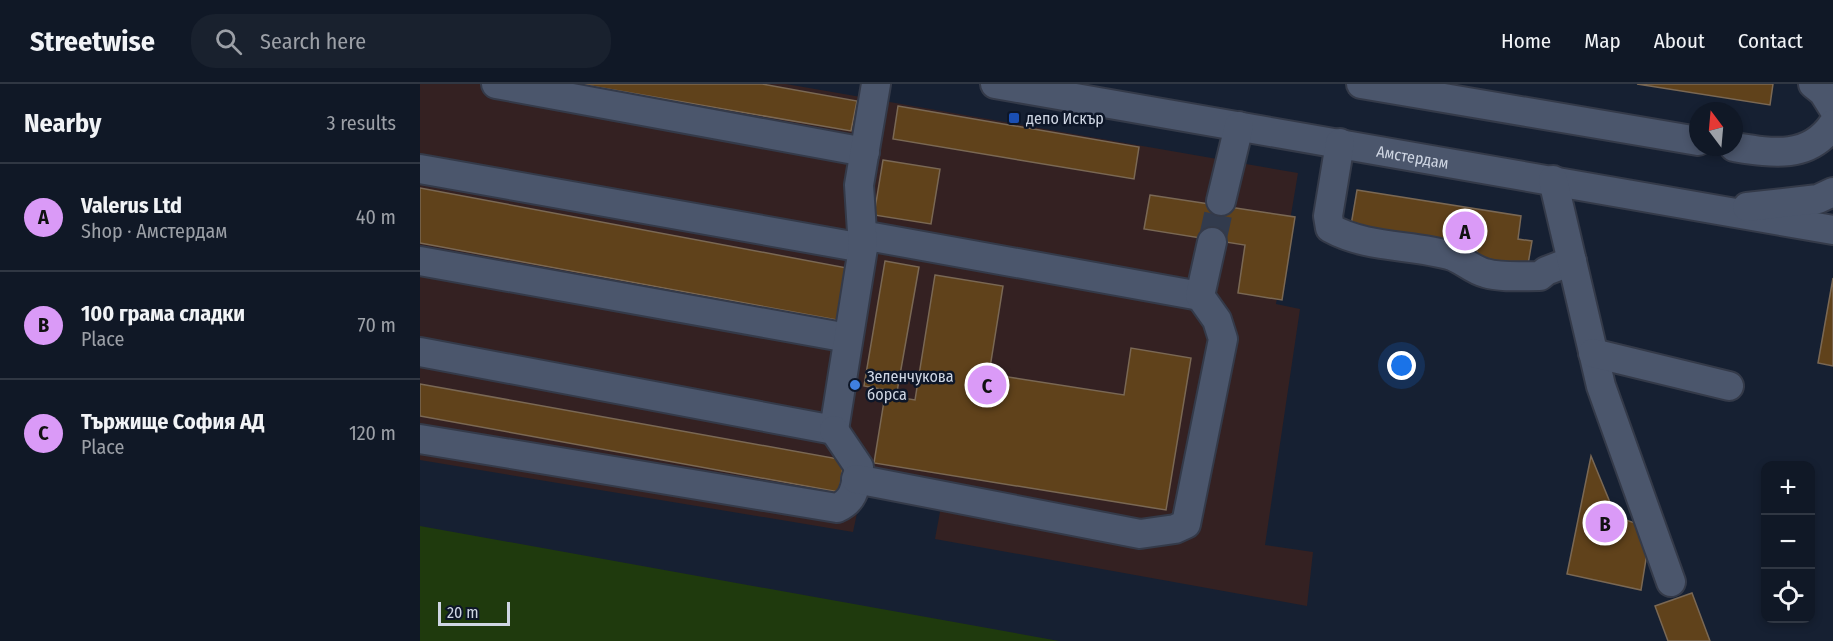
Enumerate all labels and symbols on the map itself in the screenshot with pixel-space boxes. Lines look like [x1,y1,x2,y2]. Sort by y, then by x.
north arrow [1689,102,1743,156]
place label: депо Искър [1026,109,1104,128]
marker: депо Искър [1007,111,1021,125]
street label: Амстердам [1375,141,1450,172]
pin: A [1446,208,1484,254]
your location [1387,351,1416,380]
pin: C [968,362,1006,408]
place label: Зеленчукова борса [867,367,954,404]
marker: Зеленчукова борса [848,378,862,392]
pin: B [1586,500,1624,546]
scale bar [438,599,510,626]

